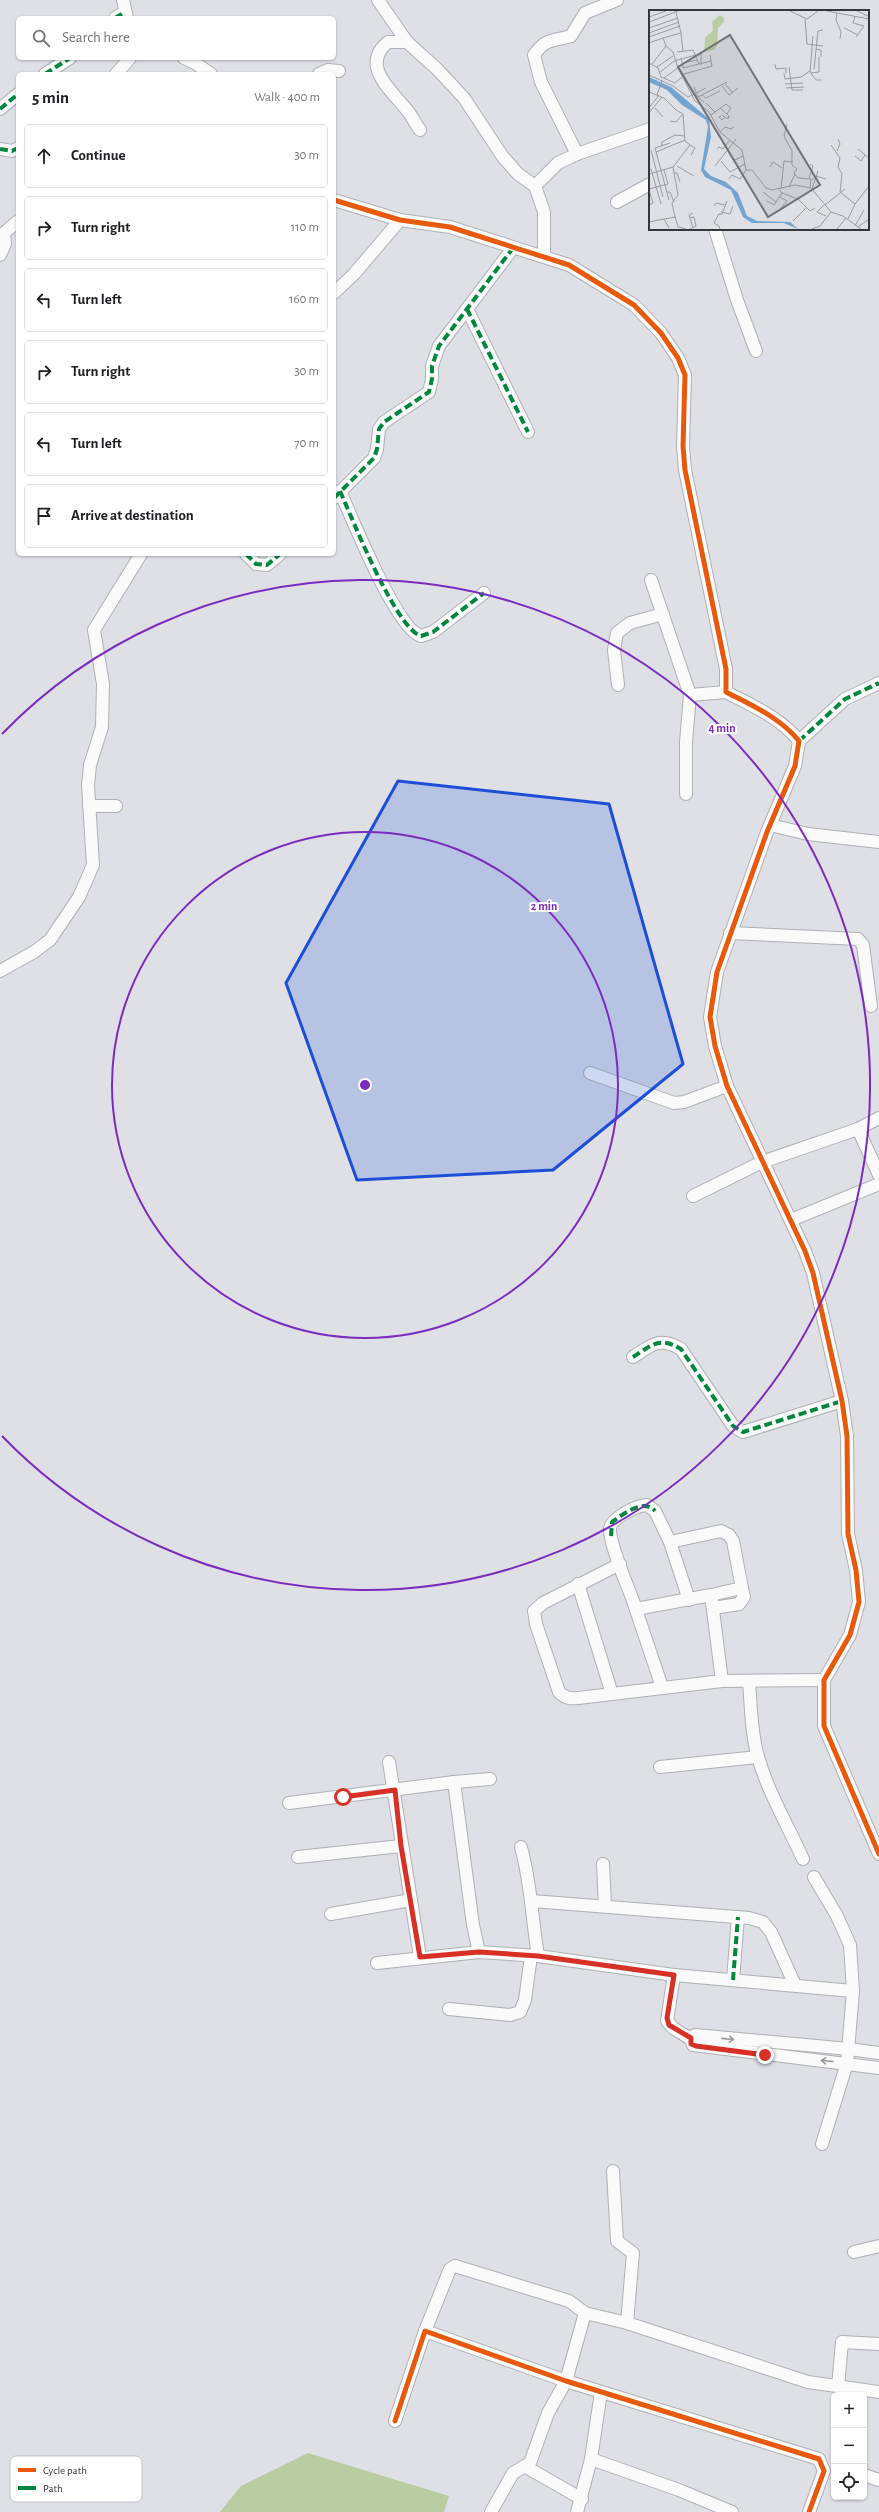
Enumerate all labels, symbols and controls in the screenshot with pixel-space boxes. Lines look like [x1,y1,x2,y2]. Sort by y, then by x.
inset map [649,10,869,230]
search box [16,16,336,60]
icon: search [30,27,52,49]
text: Search here [62,30,130,45]
text: 5 min [32,89,69,106]
text: Walk · 400 m [254,91,320,104]
icon: ahead [33,145,55,167]
text: Continue [71,148,126,163]
text: 30 m [294,149,319,162]
icon: right [33,217,55,239]
text: Turn right [71,220,130,235]
text: 110 m [291,221,319,234]
icon: left [33,289,55,311]
text: Turn left [71,292,122,307]
text: 160 m [289,293,319,306]
icon: right [33,361,55,383]
text: Turn right [71,364,130,379]
text: 30 m [294,365,319,378]
icon: left [33,433,55,455]
text: Turn left [71,436,122,451]
text: 70 m [294,437,319,450]
icon: arrive [33,505,55,527]
text: Arrive at destination [71,508,194,523]
text: 4 min [708,722,736,734]
text: 2 min [531,900,557,912]
centre of rings [358,1078,372,1092]
route start [334,1788,352,1806]
one-way arrow [721,2035,734,2043]
route end [756,2046,774,2064]
one-way arrow [821,2057,834,2064]
map controls [831,2392,867,2500]
button: + [831,2392,867,2428]
button: − [831,2428,867,2464]
legend [10,2456,142,2502]
button: locate [831,2464,867,2500]
text: Cycle path [43,2465,87,2476]
text: Path [43,2483,63,2494]

